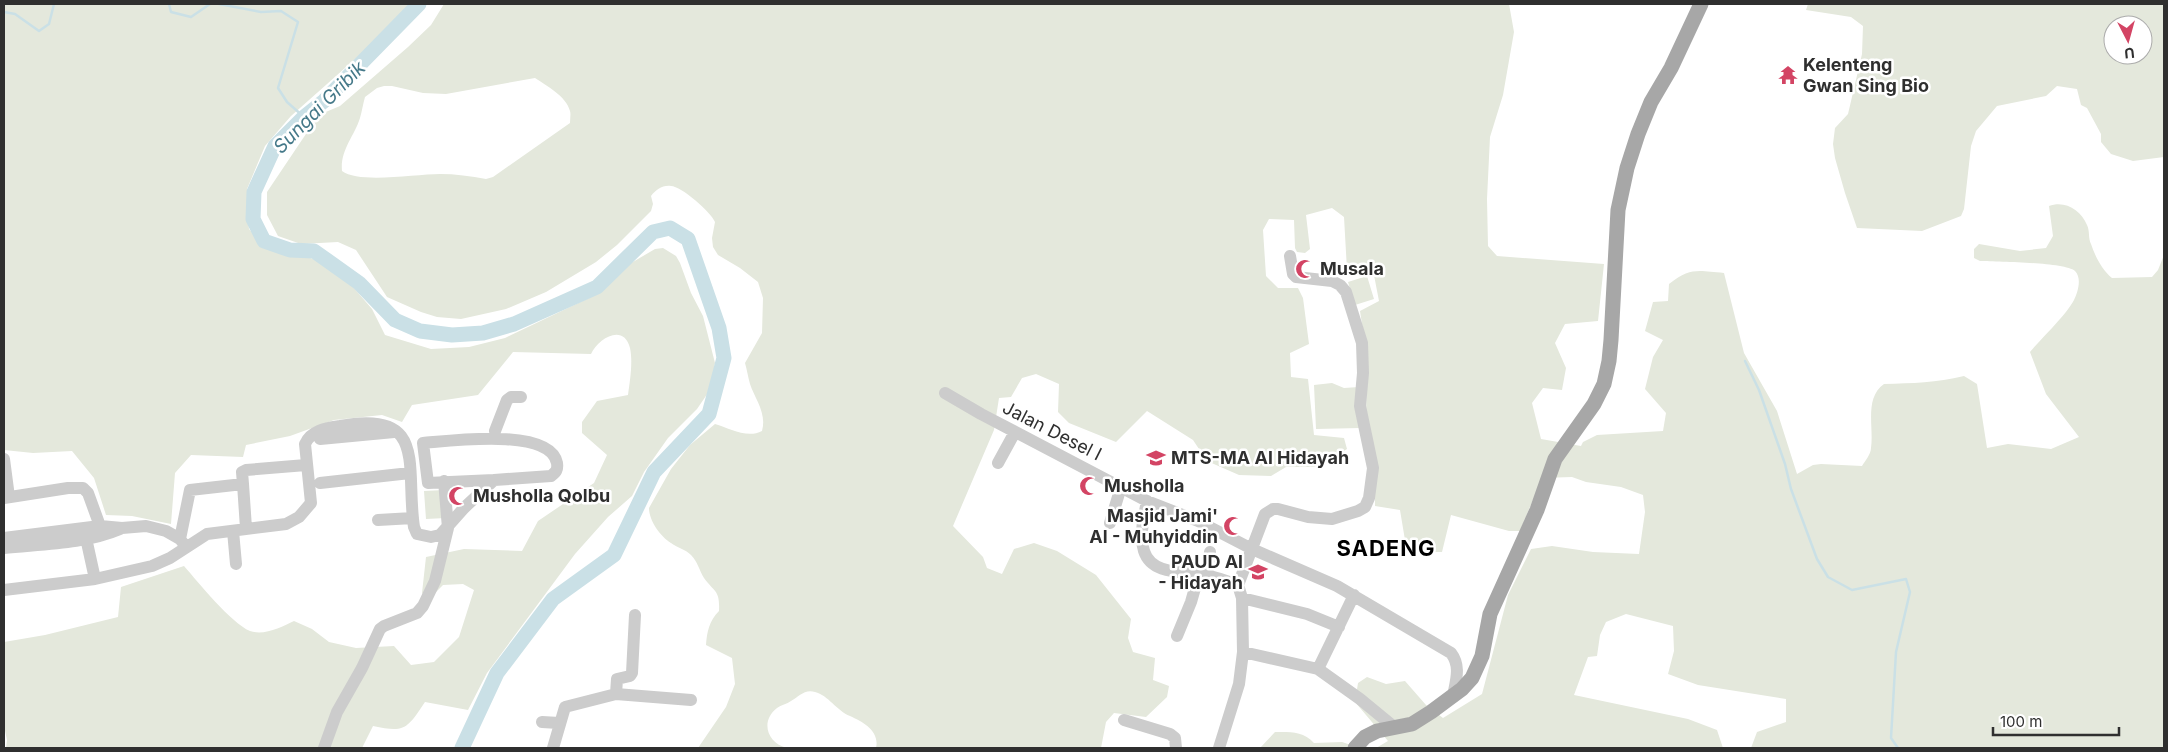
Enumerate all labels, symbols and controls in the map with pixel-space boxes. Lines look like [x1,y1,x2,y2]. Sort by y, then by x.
north arrow [2103,15,2153,65]
text: U [2123,44,2135,62]
place label: Kelenteng Gwan Sing Bio [1803,54,1929,96]
water label: Sungai Gribik [268,56,371,158]
temple icon: Kelenteng Gwan Sing Bio [1777,64,1799,86]
mosque icon: Musala [1294,258,1316,280]
place label: Musala [1320,258,1384,279]
street label: Jalan Desel I [999,397,1105,464]
school or university icon: MTS-MA Al Hidayah [1145,447,1167,469]
place label: MTS-MA Al Hidayah [1171,447,1349,468]
mosque icon: Musholla [1078,475,1100,497]
place label: Musholla [1104,475,1185,496]
mosque icon: Musholla Qolbu [447,485,469,507]
place label: Musholla Qolbu [473,485,610,506]
place label: Masjid Jami' Al - Muhyiddin [1089,505,1218,547]
mosque icon: Masjid Jami' Al - Muhyiddin [1222,515,1244,537]
district label: SADENG [1336,535,1436,561]
place label: PAUD Al - Hidayah [1158,551,1243,593]
school or university icon: PAUD Al - Hidayah [1247,561,1269,583]
scale bar [1993,704,2119,736]
text: 100 m [2000,712,2042,731]

